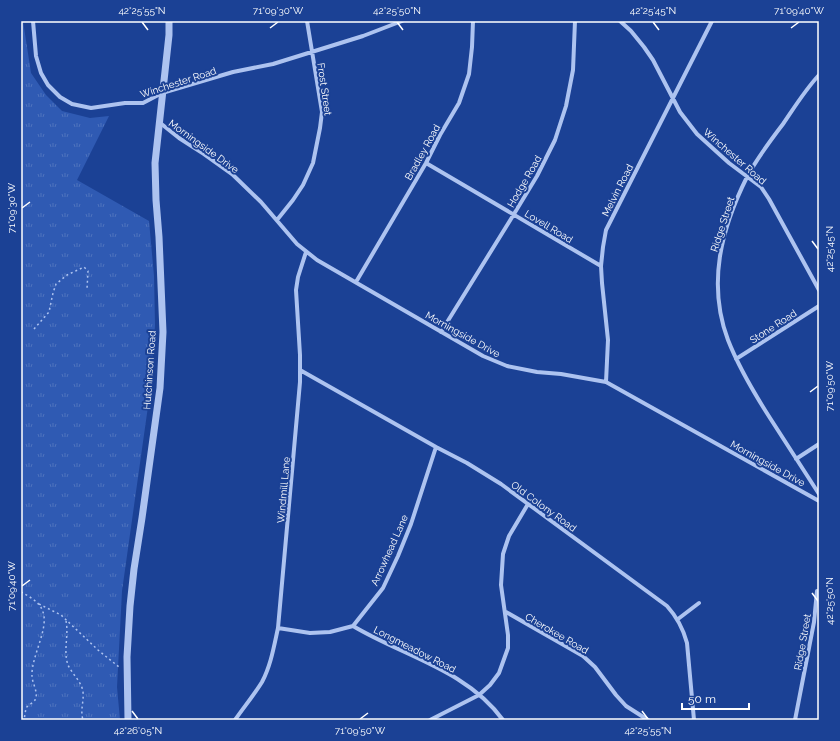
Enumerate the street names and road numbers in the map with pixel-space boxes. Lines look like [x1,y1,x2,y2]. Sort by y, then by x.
street label: Frost Street [315,62,334,117]
street label: Winchester Road [139,65,218,100]
street label: Morningside Drive [167,117,241,176]
street label: Bradley Road [403,122,442,182]
street label: Winchester Road [701,126,768,187]
street label: Hodge Road [505,153,544,209]
street label: Melvin Road [600,162,635,218]
street label: Ridge Street [708,195,737,253]
street label: Lovell Road [523,208,575,245]
street label: Stone Road [748,307,799,346]
street label: Morningside Drive [423,309,502,360]
street label: Hutchinson Road [141,330,158,410]
street label: Morningside Drive [728,438,807,489]
street label: Windmill Lane [275,456,292,524]
street label: Old Colony Road [509,479,578,534]
street label: Arrowhead Lane [369,513,410,587]
street label: Cherokee Road [523,611,590,656]
street label: Ridge Street [792,612,813,671]
street label: Longmeadow Road [372,624,458,675]

